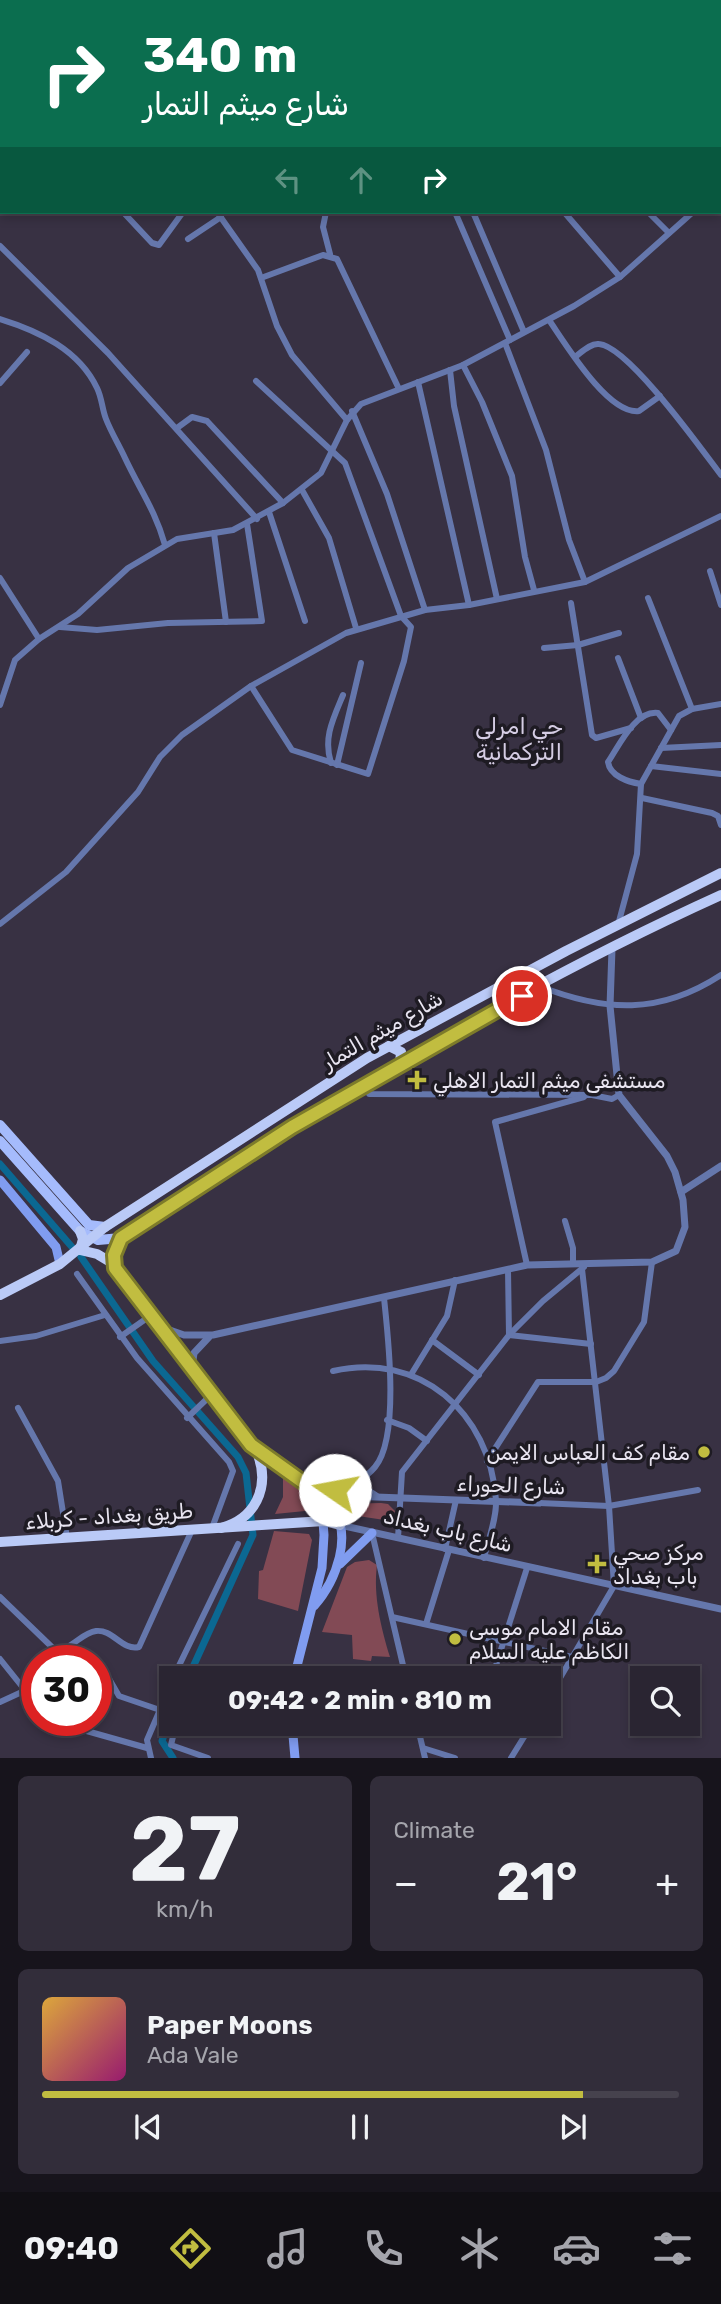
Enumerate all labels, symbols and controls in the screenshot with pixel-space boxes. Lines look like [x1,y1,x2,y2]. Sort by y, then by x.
text: 340 m [143,26,297,84]
icon: right [28,28,119,119]
text: شارع ميثم التمار [143,85,349,123]
icon: left [269,161,307,199]
icon: ahead [342,161,380,199]
icon: right [415,161,453,199]
district label: حي امرلي التركمانية [475,712,563,766]
pin [492,966,552,1026]
icon: arrive [503,977,541,1015]
street label: شارع ميثم التمار [315,985,448,1077]
place label: مستشفى ميثم التمار الاهلي [433,1068,665,1097]
marker: مستشفى ميثم التمار الاهلي [407,1070,427,1090]
place label: مقام كف العباس الايمن [486,1440,690,1466]
marker: مقام كف العباس الايمن [696,1444,712,1460]
position arrow [298,1453,372,1527]
street label: شارع الحوراء [456,1471,566,1501]
street label: طريق بغداد - كربلاء [24,1498,194,1534]
street label: شارع باب بغداد [381,1503,515,1559]
place label: مركز صحي باب بغداد [613,1540,704,1589]
marker: مركز صحي باب بغداد [587,1554,607,1574]
place label: مقام الامام موسى الكاظم عليه السلام [469,1615,629,1666]
marker: مقام الامام موسى الكاظم عليه السلام [447,1631,463,1647]
speed limit sign: 30 [21,1645,112,1736]
map controls [630,1666,700,1736]
button: search [630,1666,700,1736]
text: 09:42 · 2 min · 810 m [228,1685,492,1716]
text: 27 [129,1795,240,1903]
text: Climate [394,1816,475,1844]
text: 21° [496,1851,577,1913]
text: − [394,1860,418,1906]
text: + [655,1860,679,1906]
text: km/h [156,1895,213,1923]
text: Paper Moons [147,2010,313,2041]
text: Ada Vale [147,2041,239,2069]
icon: previous [129,2108,167,2146]
icon: pause [341,2108,379,2146]
icon: next [554,2108,592,2146]
icon: directions [166,2224,215,2273]
icon: music [263,2224,312,2273]
icon: phone [359,2224,408,2273]
icon: climate [455,2224,504,2273]
icon: car [552,2224,601,2273]
icon: filters [648,2224,697,2273]
text: 09:40 [24,2229,119,2267]

